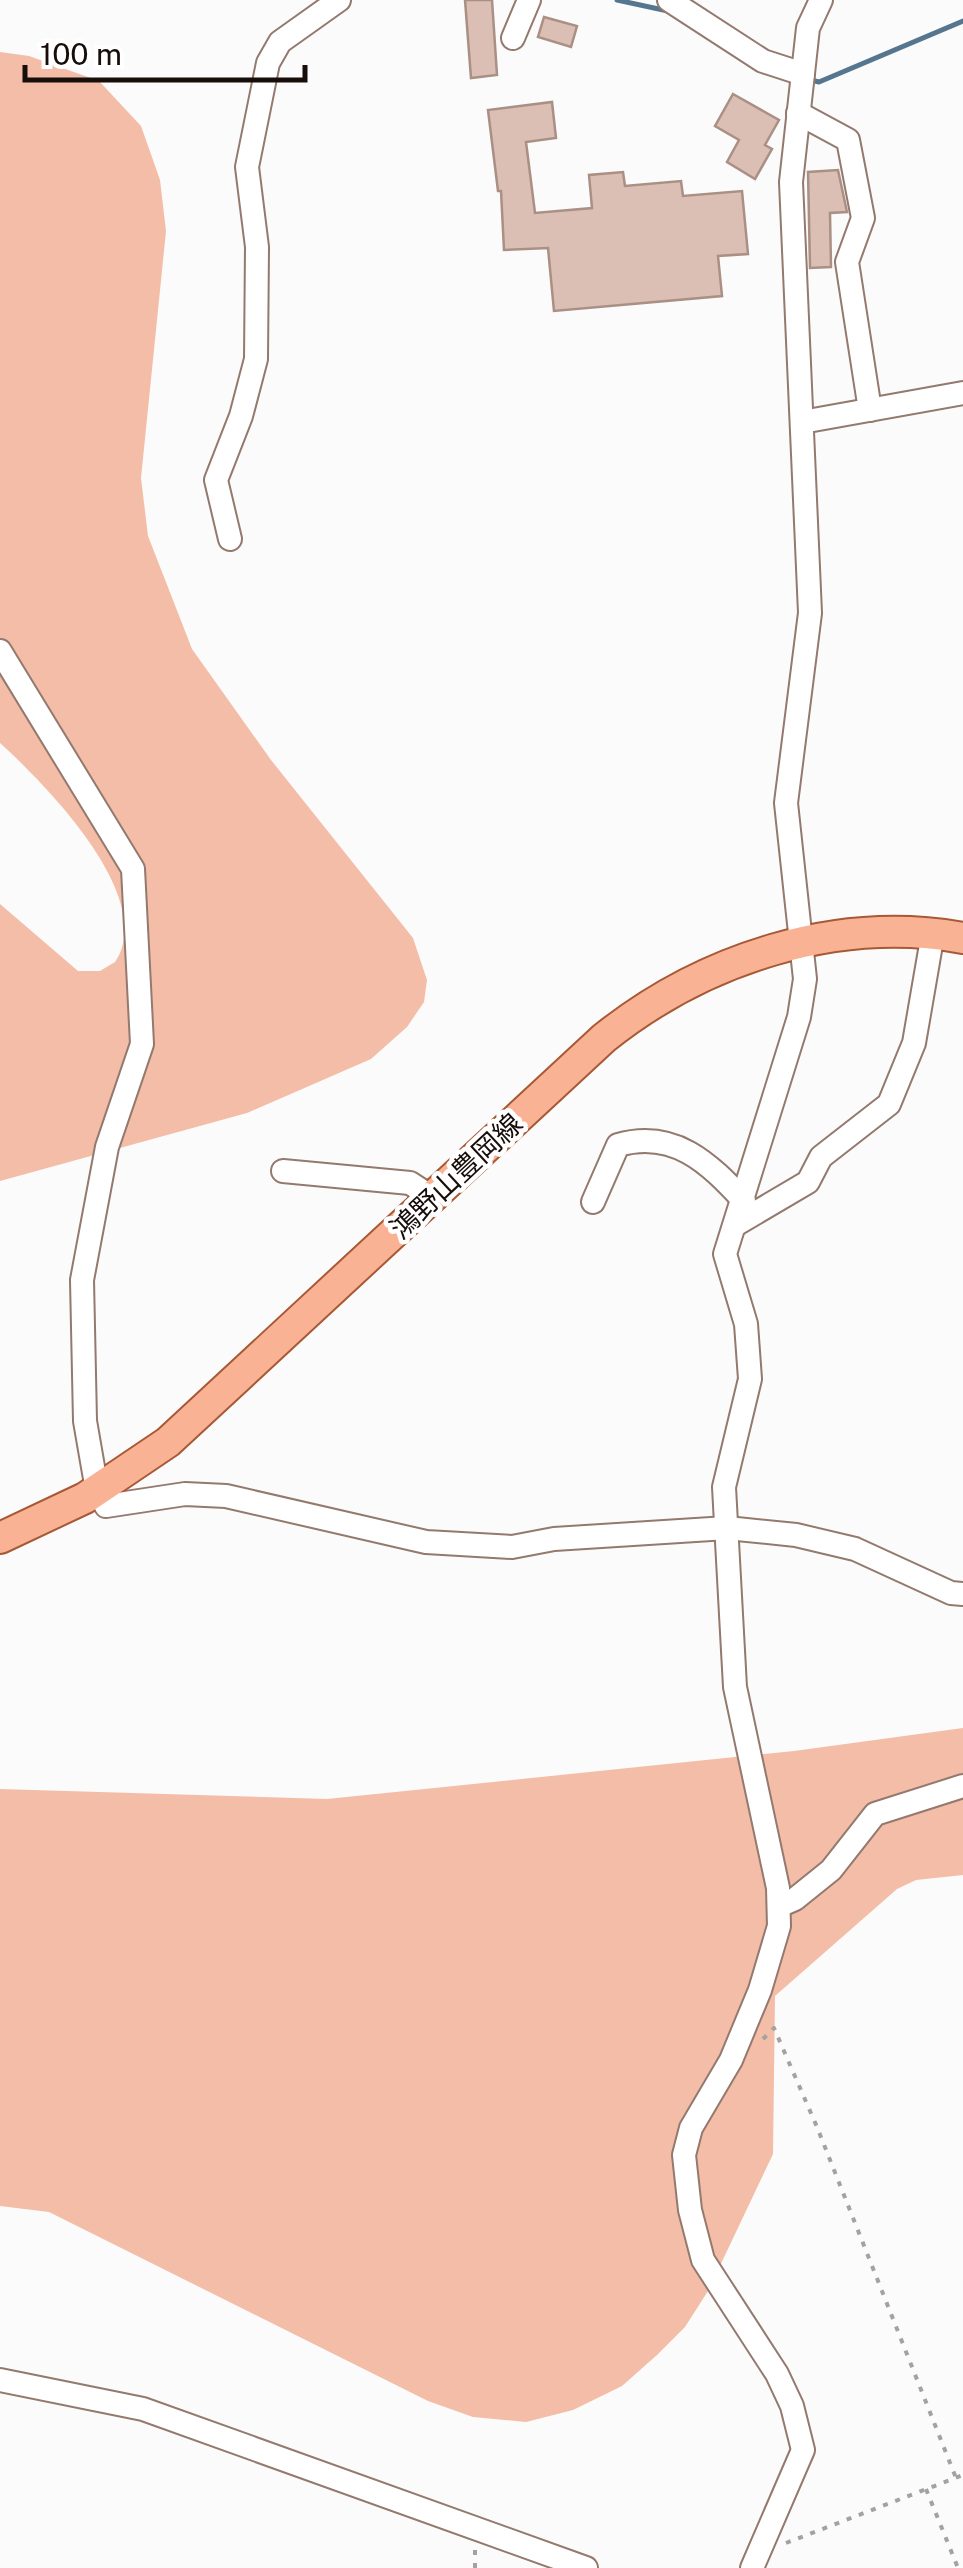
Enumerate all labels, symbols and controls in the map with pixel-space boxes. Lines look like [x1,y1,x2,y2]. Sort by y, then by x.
scale bar [25,20,305,82]
text: 100 m [40,36,122,72]
street label: 鴻野山豊岡線 [383,1106,528,1245]

